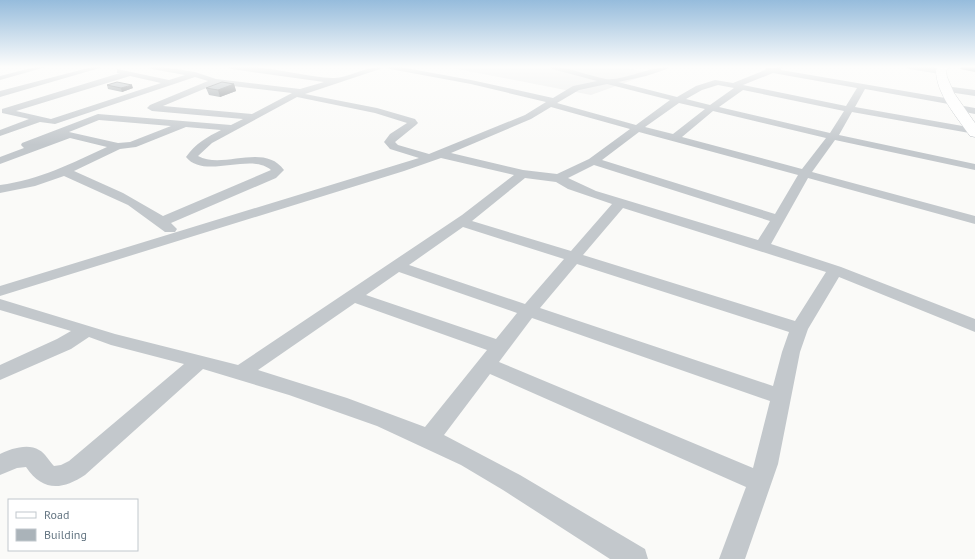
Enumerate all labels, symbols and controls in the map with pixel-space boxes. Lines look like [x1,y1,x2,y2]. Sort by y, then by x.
legend [8,499,138,551]
text: Road [44,507,69,522]
text: Building [44,527,87,542]

